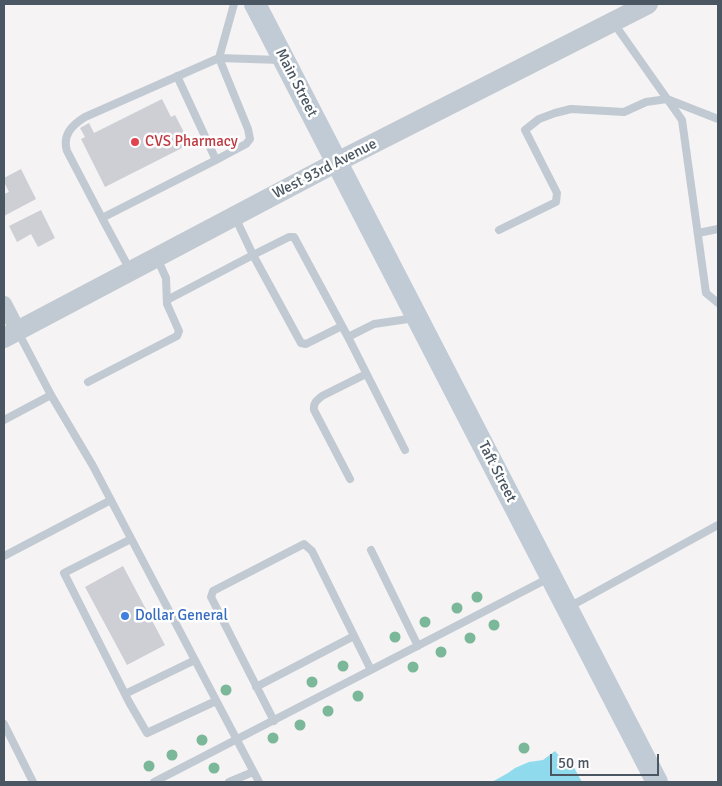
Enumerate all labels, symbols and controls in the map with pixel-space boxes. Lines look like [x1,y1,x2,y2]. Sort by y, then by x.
street label: Main Street [271,46,321,120]
place label: CVS Pharmacy [145,133,238,151]
street label: West 93rd Avenue [270,135,380,203]
marker: CVS Pharmacy [129,136,141,148]
street label: Taft Street [474,438,520,506]
place label: Dollar General [135,607,228,625]
marker: Dollar General [119,610,131,622]
scale bar [552,744,661,776]
text: 50 m [558,754,589,772]

